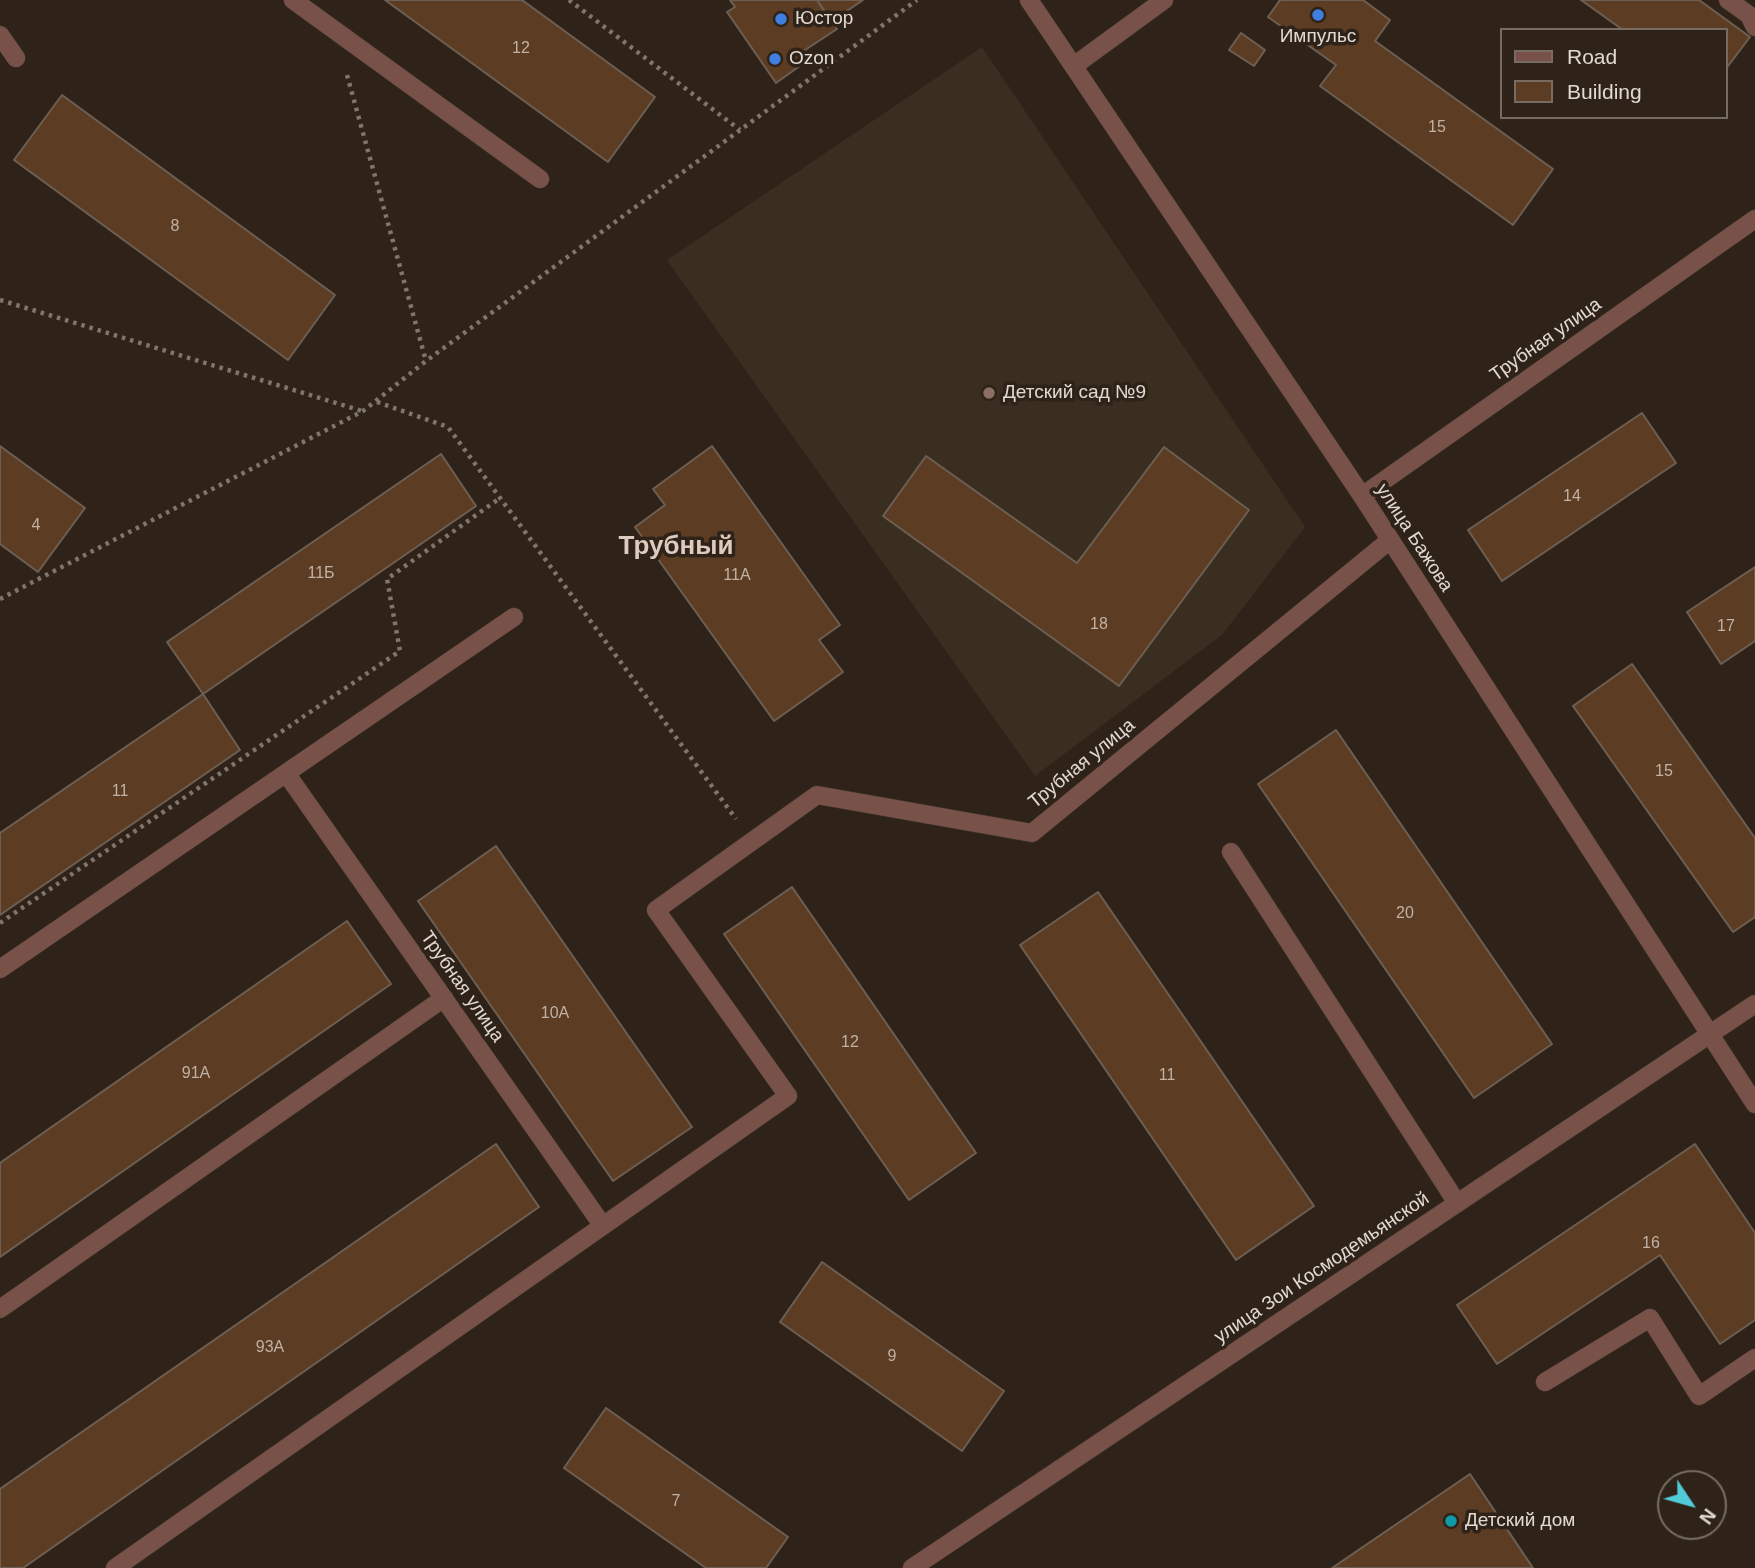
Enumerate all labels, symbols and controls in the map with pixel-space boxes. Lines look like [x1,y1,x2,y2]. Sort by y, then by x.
marker: Импульс [1310,7,1326,23]
place label: Юстор [795,8,853,30]
marker: Юстор [773,11,789,27]
place label: Импульс [1280,26,1356,48]
legend [1500,28,1727,119]
house number: 12 [512,39,530,59]
text: Road [1567,45,1617,68]
place label: Ozon [789,48,834,70]
marker: Ozon [767,51,783,67]
text: Building [1567,80,1642,103]
house number: 15 [1428,118,1446,138]
house number: 8 [171,217,179,237]
street label: Трубная улица [1486,293,1606,387]
place label: Детский сад №9 [1003,382,1146,404]
marker: Детский сад №9 [981,385,997,401]
street label: улица Бажова [1371,480,1457,596]
house number: 14 [1563,487,1581,507]
house number: 4 [32,516,40,536]
district label: Трубный [619,531,733,563]
house number: 11Б [307,564,335,584]
house number: 11А [723,566,751,586]
house number: 18 [1090,615,1108,635]
house number: 17 [1717,617,1735,637]
street label: Трубная улица [1024,714,1140,814]
house number: 15 [1655,762,1673,782]
house number: 11 [112,782,128,802]
house number: 20 [1396,904,1414,924]
street label: Трубная улица [415,927,509,1047]
house number: 10А [541,1004,569,1024]
house number: 12 [841,1033,859,1053]
house number: 91А [182,1064,210,1084]
house number: 11 [1159,1066,1175,1086]
street label: улица Зои Космодемьянской [1210,1187,1434,1349]
house number: 16 [1642,1234,1660,1254]
house number: 93А [256,1338,284,1358]
house number: 9 [888,1347,896,1367]
north arrow [1657,1470,1727,1540]
house number: 7 [672,1492,680,1512]
text: N [1695,1505,1720,1528]
place label: Детский дом [1465,1510,1575,1532]
marker: Детский дом [1443,1513,1459,1529]

